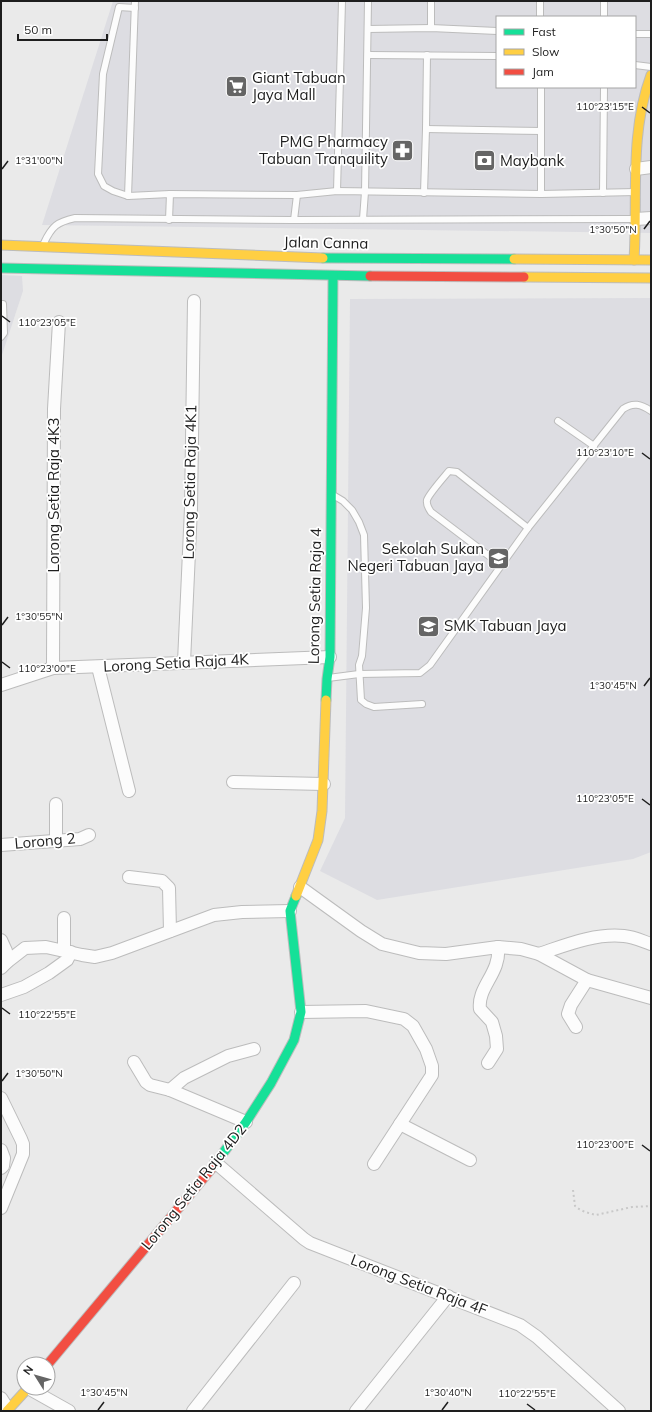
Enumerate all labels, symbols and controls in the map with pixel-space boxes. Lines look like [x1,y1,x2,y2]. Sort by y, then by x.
scale bar [18,16,107,42]
legend [496,16,636,88]
text: 50 m [24,22,52,37]
text: Fast [532,24,556,39]
text: Slow [532,44,560,59]
text: Jam [532,64,554,79]
place label: Giant Tabuan Jaya Mall [252,68,346,104]
supermarket icon: Giant Tabuan Jaya Mall [224,74,250,100]
text: 110°23'15"E [576,100,634,113]
place label: PMG Pharmacy Tabuan Tranquility [259,132,388,168]
pharmacy icon: PMG Pharmacy Tabuan Tranquility [390,138,416,164]
bank icon: Maybank [471,148,497,174]
place label: Maybank [500,151,565,170]
text: 1°31'00"N [15,154,63,167]
text: 1°30'50"N [589,223,637,236]
street label: Jalan Canna [283,232,369,253]
text: 110°23'05"E [18,316,76,329]
street label: Lorong Setia Raja 4K1 [179,404,200,560]
street label: Lorong Setia Raja 4K3 [44,418,63,572]
text: 110°23'10"E [576,446,634,459]
street label: Lorong Setia Raja 4 [304,528,325,664]
place label: Sekolah Sukan Negeri Tabuan Jaya [348,539,484,575]
school or university icon: Sekolah Sukan Negeri Tabuan Jaya [486,545,512,571]
text: 1°30'55"N [15,610,63,623]
school or university icon: SMK Tabuan Jaya [415,613,441,639]
place label: SMK Tabuan Jaya [444,616,567,635]
street label: Lorong Setia Raja 4K [103,649,250,676]
text: 110°23'00"E [18,662,76,675]
text: 1°30'45"N [589,679,637,692]
text: 110°23'05"E [576,792,634,805]
street label: Lorong 2 [14,828,76,853]
text: 110°22'55"E [18,1008,76,1021]
text: 1°30'50"N [15,1067,63,1080]
street label: Lorong Setia Raja 4D2 [137,1120,250,1254]
text: 110°23'00"E [576,1138,634,1151]
street label: Lorong Setia Raja 4F [348,1250,490,1319]
north arrow [16,1356,56,1396]
text: N [20,1362,36,1378]
text: 1°30'45"N [80,1386,128,1399]
text: 1°30'40"N [424,1386,472,1399]
text: 110°22'55"E [498,1387,556,1400]

